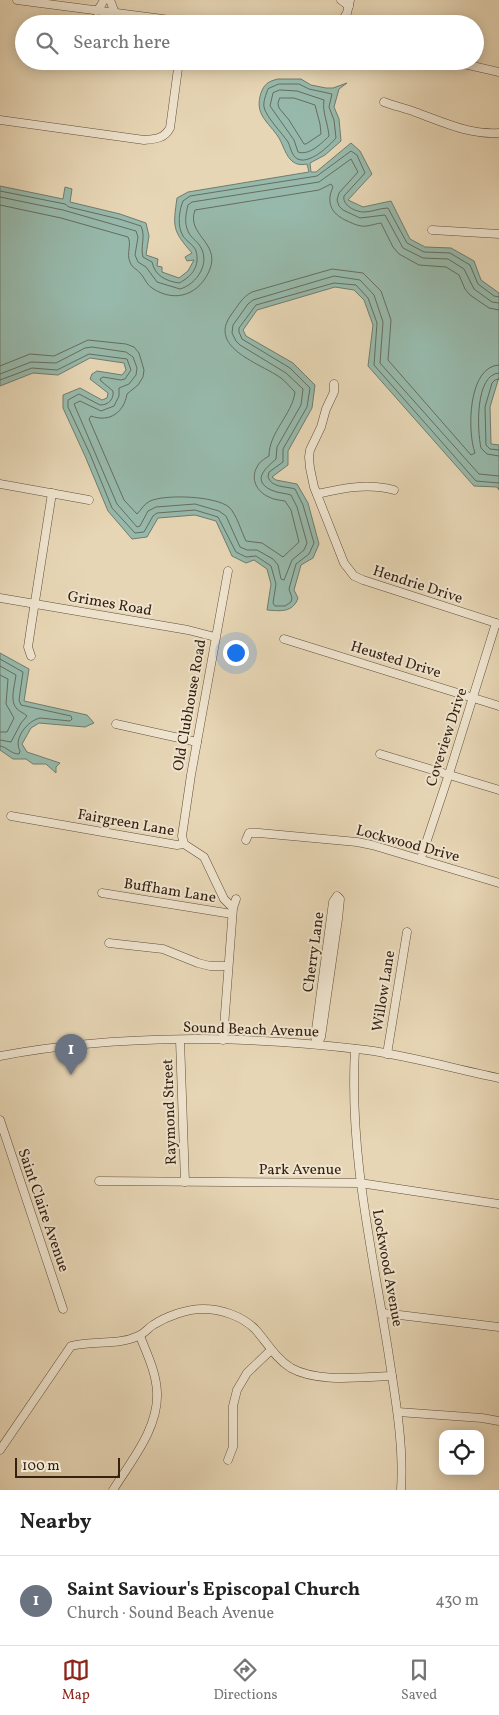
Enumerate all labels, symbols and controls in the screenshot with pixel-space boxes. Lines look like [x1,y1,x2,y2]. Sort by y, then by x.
search box [15,15,484,70]
icon: search [33,29,61,57]
text: Search here [73,30,170,56]
street label: Hendrie Drive [370,561,465,610]
street label: Grimes Road [66,587,154,622]
street label: Heusted Drive [348,637,443,684]
street label: Old Clubhouse Road [169,638,212,773]
your location [223,640,249,666]
street label: Coveview Drive [422,685,473,789]
street label: Fairgreen Lane [76,805,176,842]
street label: Lockwood Drive [354,821,462,868]
street label: Buffham Lane [122,874,217,909]
street label: Cherry Lane [298,911,331,994]
street label: Willow Lane [368,949,401,1033]
street label: Sound Beach Avenue [182,1018,319,1043]
pin: 1 [55,1034,87,1075]
street label: Raymond Street [158,1058,183,1165]
street label: Saint Claire Avenue [12,1146,74,1275]
street label: Park Avenue [259,1160,341,1181]
street label: Lockwood Avenue [366,1208,407,1329]
map controls [439,1430,484,1475]
button: locate [439,1430,484,1475]
scale bar [15,1455,120,1478]
text: 100 m [22,1457,60,1476]
text: Nearby [20,1508,91,1537]
text: Saint Saviour's Episcopal Church [67,1577,360,1603]
text: 1 [33,1590,39,1612]
text: 430 m [435,1590,479,1612]
text: Church · Sound Beach Avenue [67,1603,274,1625]
tab: Map [62,1656,90,1705]
tab: Directions [213,1656,278,1705]
tab: Saved [401,1656,437,1705]

